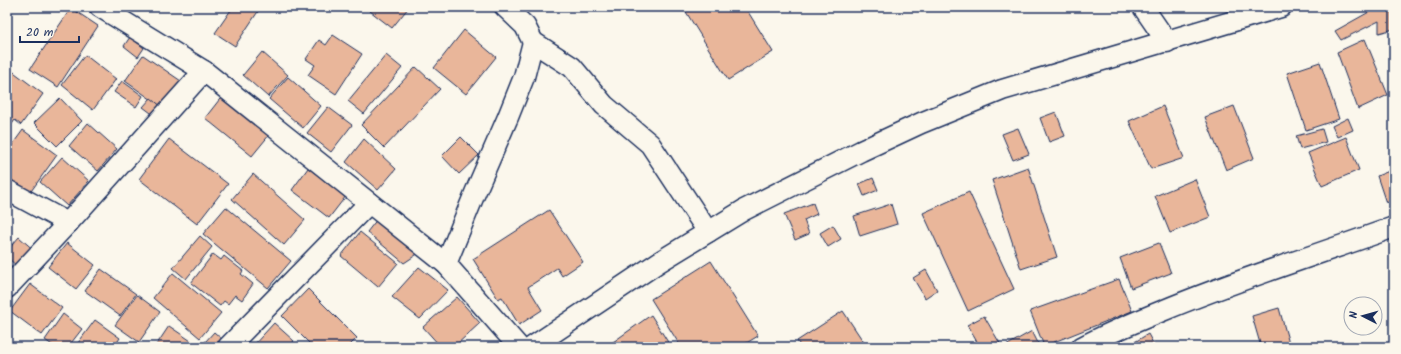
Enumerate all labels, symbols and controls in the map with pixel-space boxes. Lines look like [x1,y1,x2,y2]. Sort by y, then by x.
scale bar [20,18,79,44]
text: 20 m [26,23,54,42]
north arrow [1343,296,1383,336]
text: N [1345,311,1363,319]

